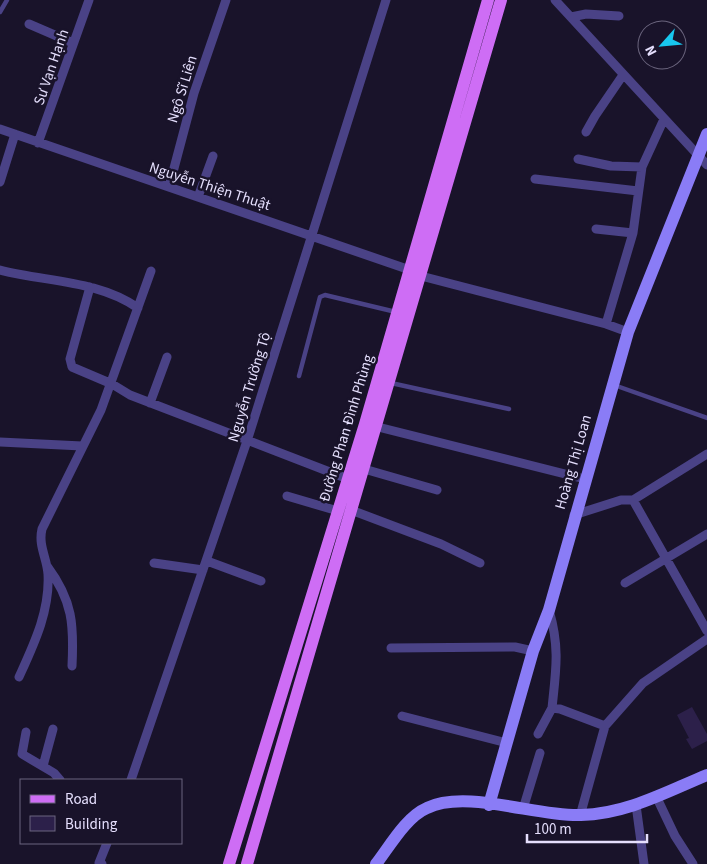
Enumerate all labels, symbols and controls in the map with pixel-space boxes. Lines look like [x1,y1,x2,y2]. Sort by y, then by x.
north arrow [637,20,687,70]
street label: Sư Vạn Hạnh [29,26,74,108]
text: N [640,42,662,59]
street label: Ngô Sĩ Liên [162,53,203,125]
street label: Nguyễn Thiện Thuật [147,157,273,216]
street label: Nguyễn Trường Tộ [223,330,276,445]
street label: Đường Phan Đình Phùng [314,351,379,504]
street label: Hoàng Thị Loan [550,412,597,512]
legend [20,779,182,844]
text: Road [65,789,97,810]
scale bar [527,812,647,844]
text: Building [65,814,118,835]
text: 100 m [534,819,572,840]

